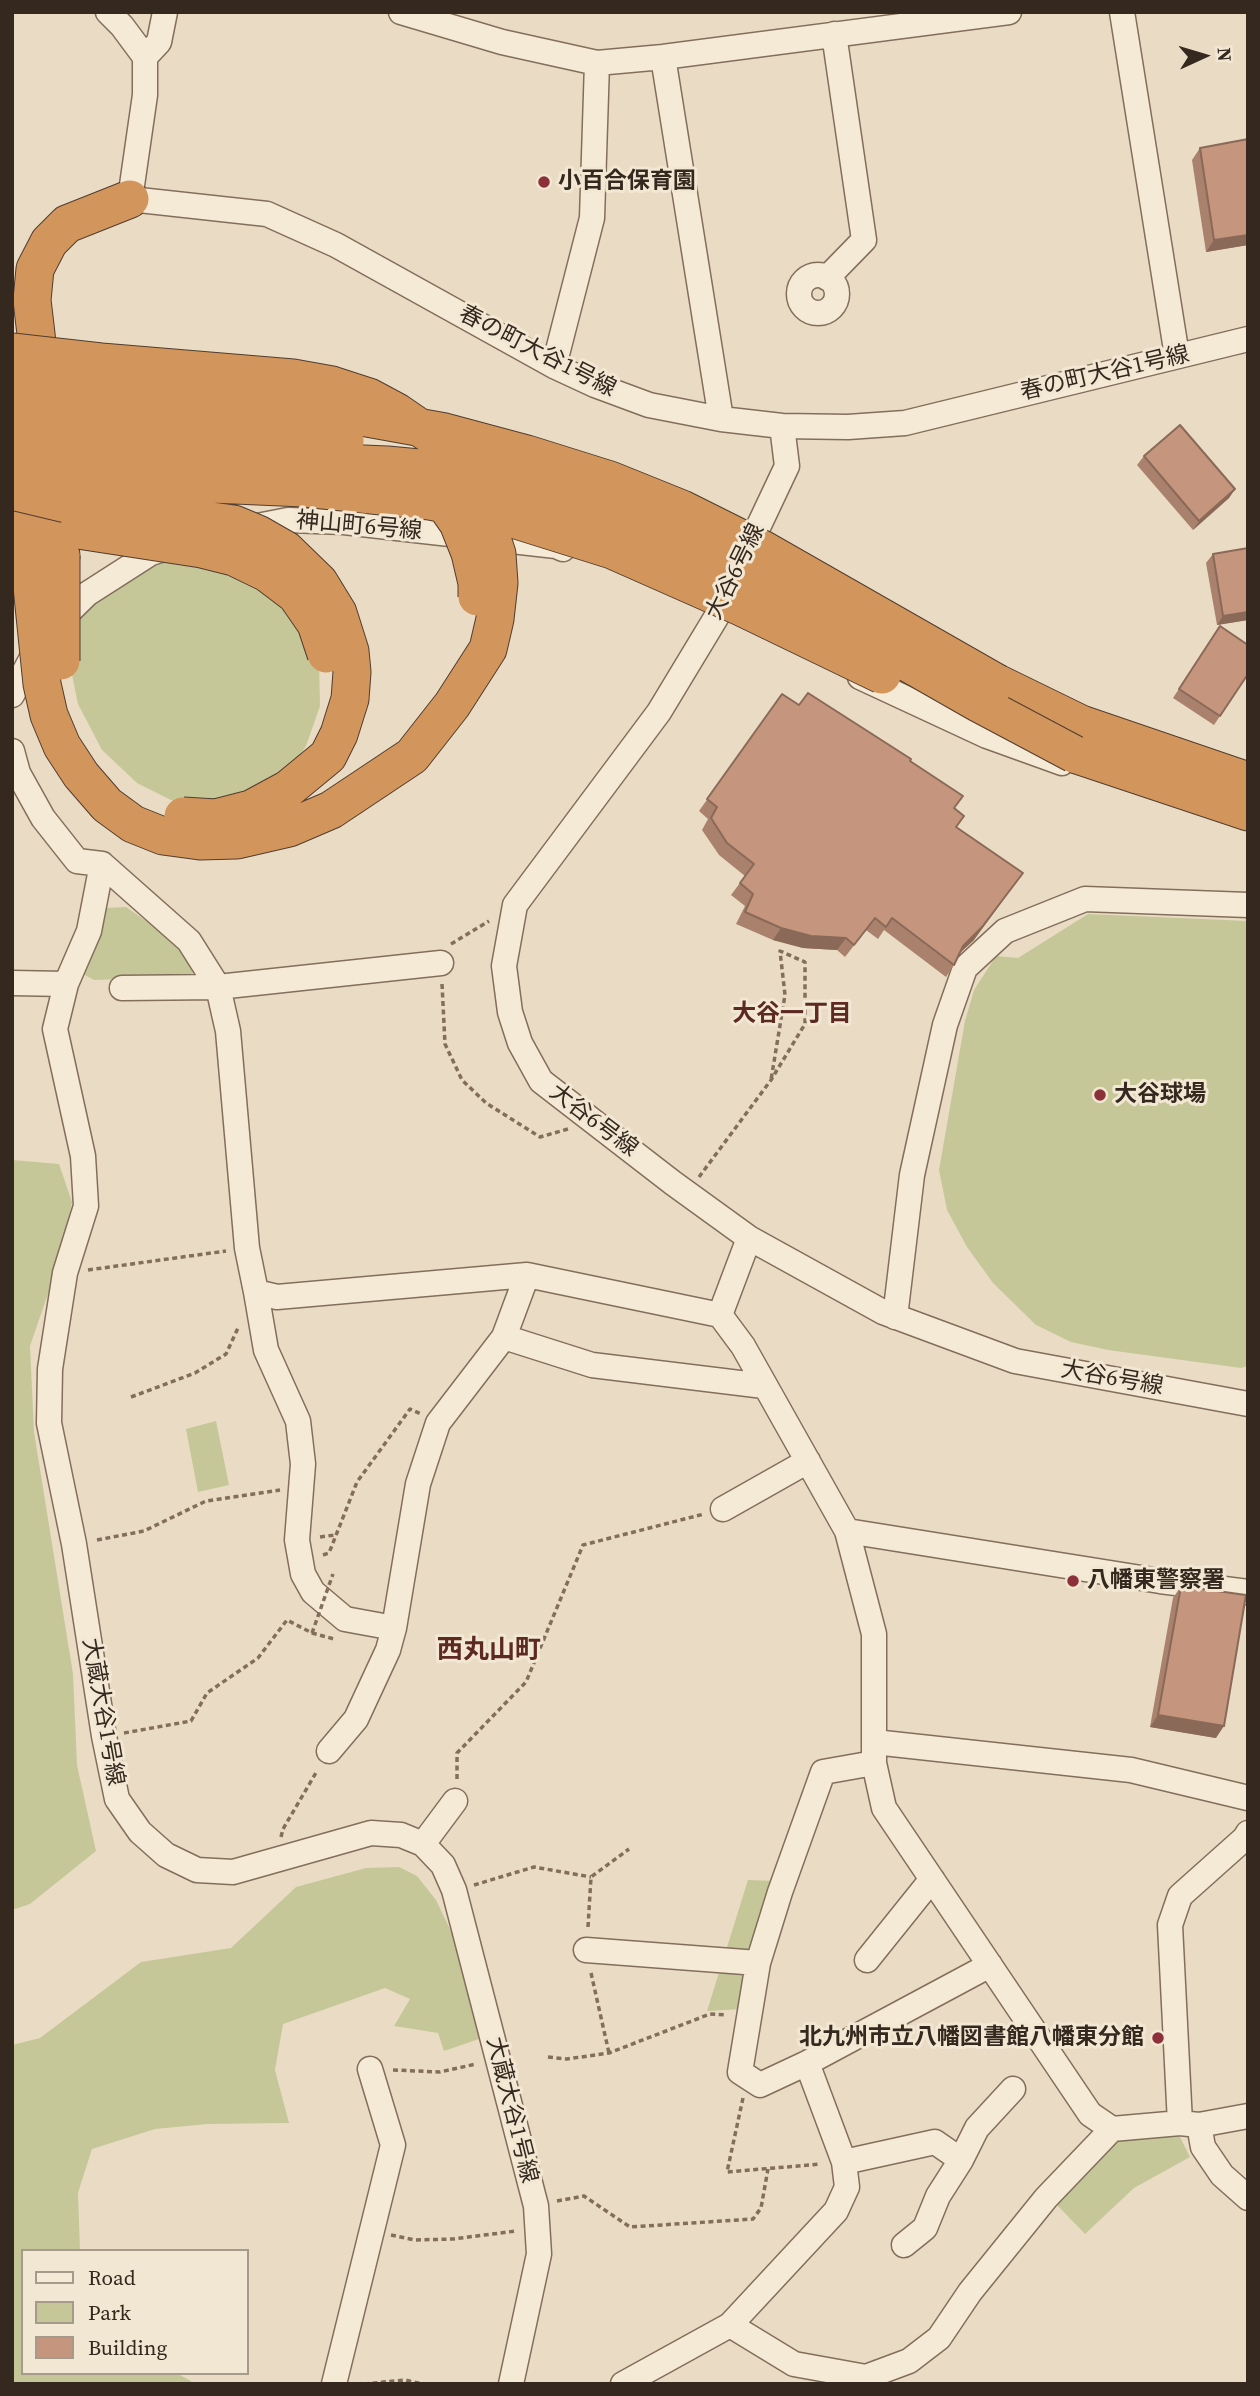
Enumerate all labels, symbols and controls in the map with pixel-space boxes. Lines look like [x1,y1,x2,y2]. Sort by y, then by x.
north arrow [1169,21,1239,91]
text: N [1211,47,1238,62]
place label: 小百合保育園 [558,168,696,196]
marker: 小百合保育園 [536,174,552,190]
street label: 春の町大谷1号線 [454,301,620,403]
street label: 春の町大谷1号線 [1018,341,1192,407]
street label: 神山町6号線 [295,508,423,546]
street label: 大谷6号線 [701,519,771,625]
district label: 大谷一丁目 [732,1001,852,1029]
street label: 大谷6号線 [543,1079,643,1163]
place label: 大谷球場 [1114,1081,1206,1109]
marker: 大谷球場 [1092,1087,1108,1103]
street label: 大谷6号線 [1059,1356,1165,1402]
place label: 八幡東警察署 [1087,1567,1225,1595]
marker: 八幡東警察署 [1065,1573,1081,1589]
district label: 西丸山町 [437,1635,541,1667]
street label: 大蔵大谷1号線 [75,1636,129,1788]
place label: 北九州市立八幡図書館八幡東分館 [799,2024,1144,2052]
marker: 北九州市立八幡図書館八幡東分館 [1150,2030,1166,2046]
street label: 大蔵大谷1号線 [480,2034,542,2186]
legend [21,2249,248,2375]
text: Road [88,2263,136,2292]
text: Park [88,2298,131,2327]
text: Building [88,2333,167,2362]

